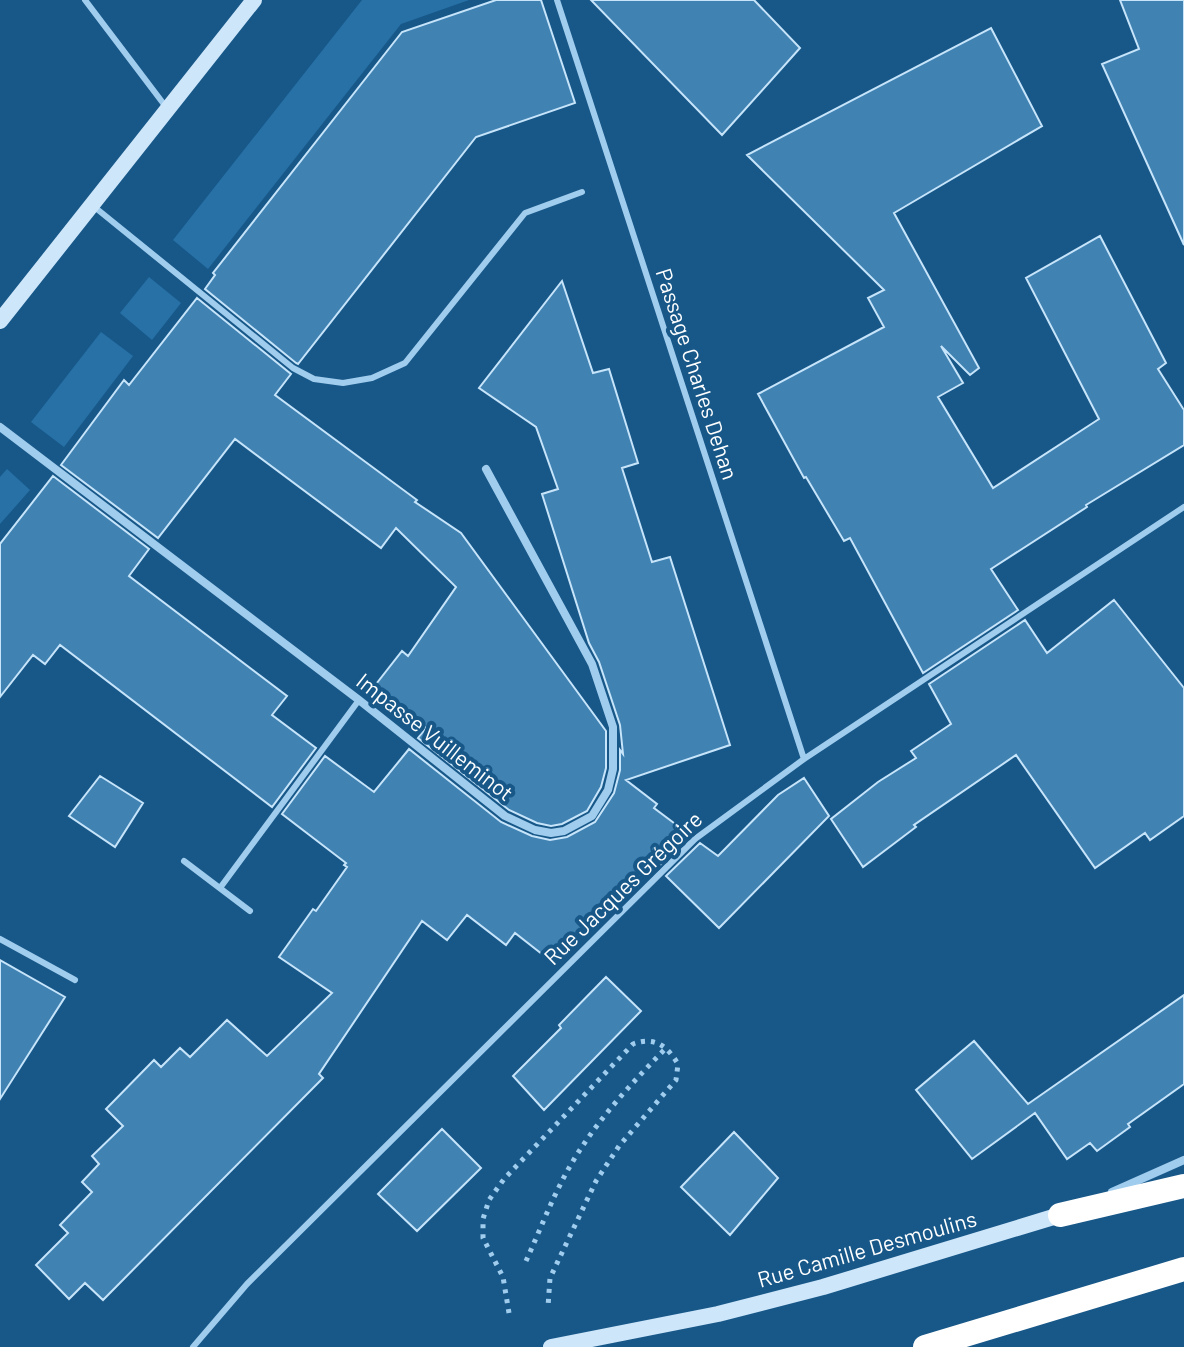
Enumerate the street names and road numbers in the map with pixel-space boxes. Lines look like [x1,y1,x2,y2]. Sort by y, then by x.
street label: Passage Charles Dehan [652,265,744,483]
street label: Impasse Vuilleminot [352,667,519,805]
street label: Rue Jacques Grégoire [538,805,707,969]
street label: Rue Camille Desmoulins [754,1204,979,1292]

